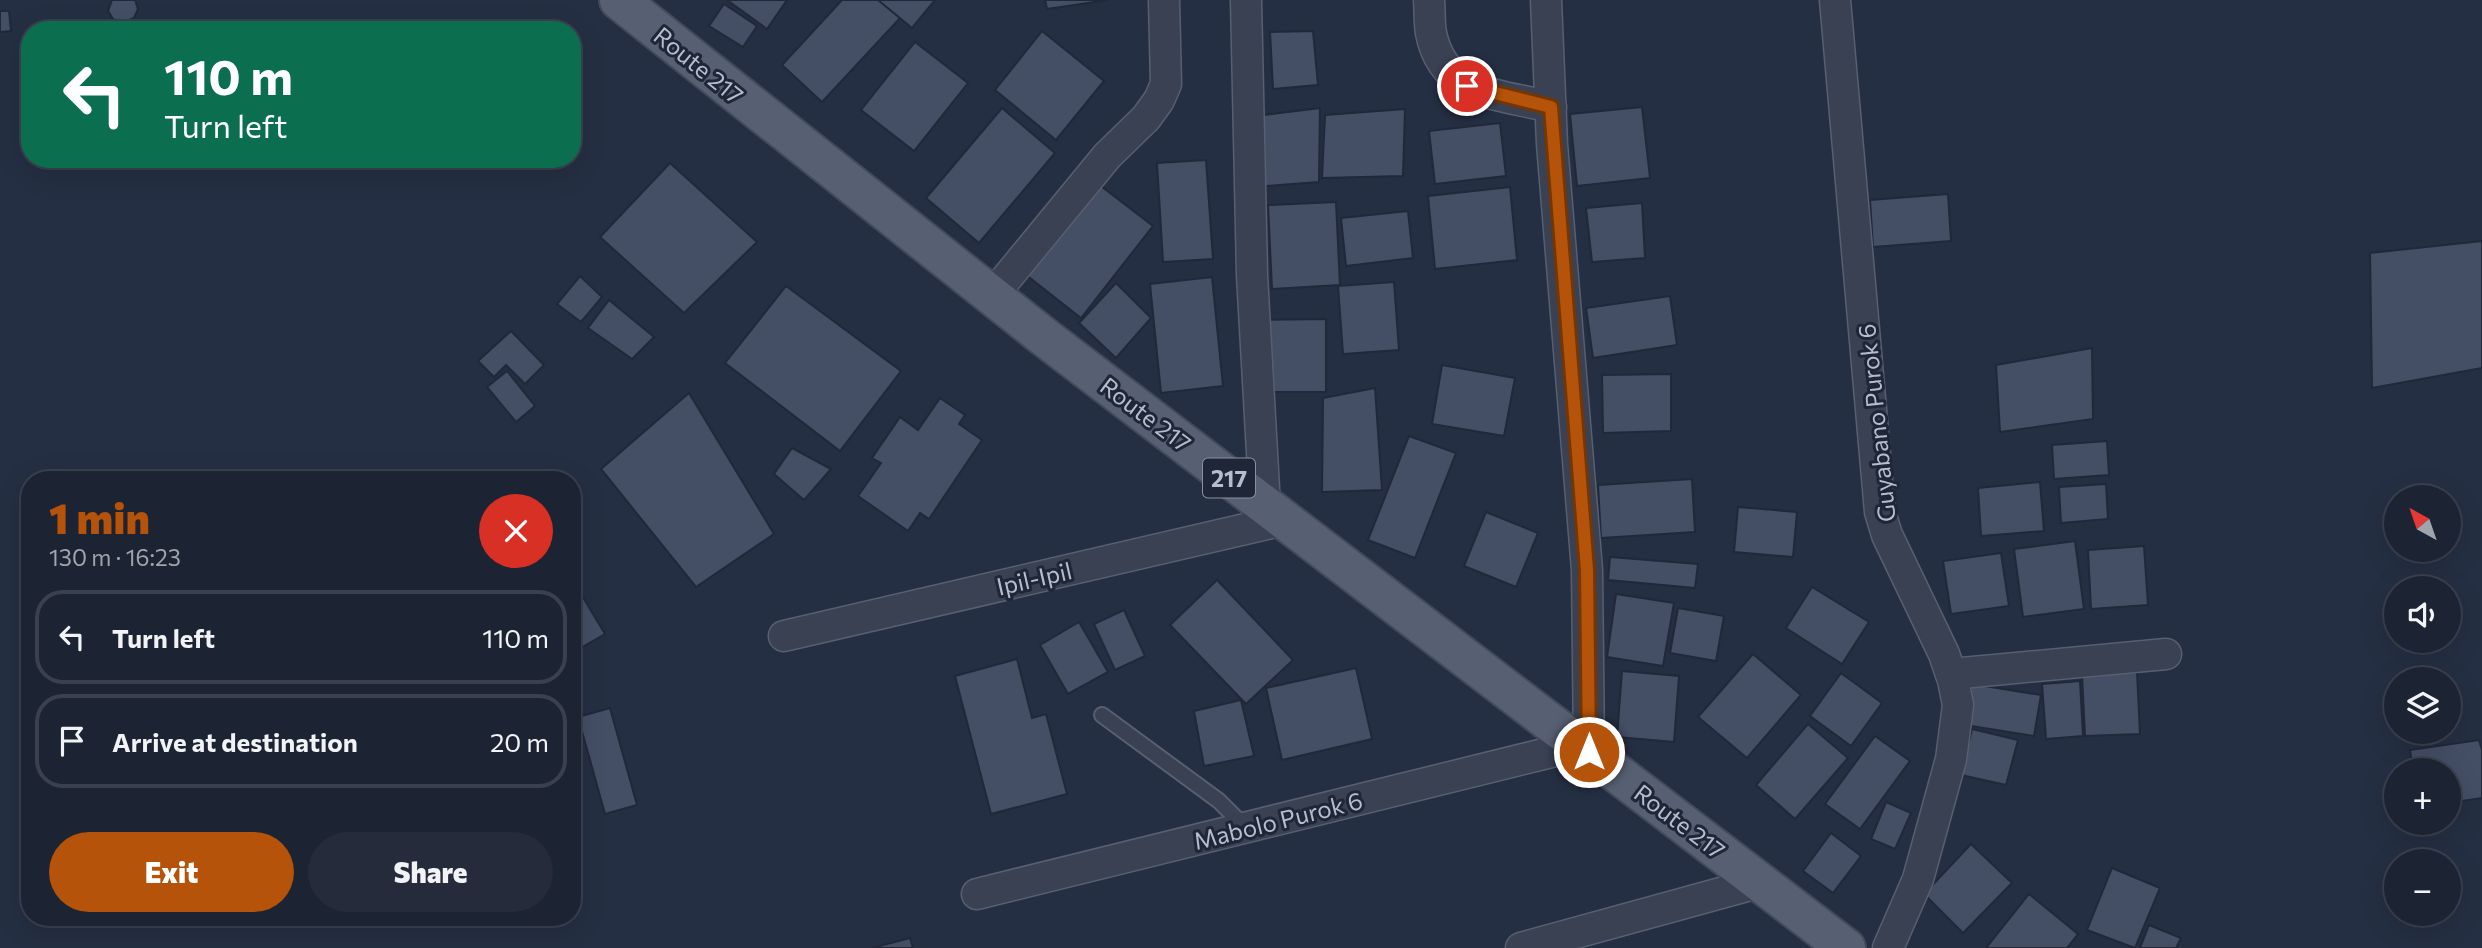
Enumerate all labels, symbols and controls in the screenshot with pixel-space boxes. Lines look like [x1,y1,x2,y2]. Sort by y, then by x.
street label: Route 217 [649,20,749,110]
text: 110 m [164,45,293,105]
icon: left [49,49,140,140]
pin [1437,56,1497,116]
icon: arrive [1448,67,1486,105]
text: Turn left [164,105,288,145]
street label: Guyabano Purok 6 [1851,322,1901,524]
street label: Route 217 [1095,370,1197,458]
road number: 217 [1203,458,1255,498]
north arrow [2384,485,2460,562]
map controls [2384,485,2461,926]
text: 1 min [49,491,150,543]
button: close [479,494,553,568]
text: 130 m · 16:23 [49,543,181,571]
street label: Ipil-Ipil [993,555,1075,601]
button: sound [2384,576,2461,653]
icon: left [53,618,91,656]
text: Turn left [112,622,215,653]
text: 110 m [482,622,549,653]
button: layers [2384,667,2461,744]
position arrow [1552,715,1626,789]
icon: arrive [53,722,91,760]
text: Arrive at destination [112,726,358,757]
text: 20 m [490,726,549,757]
button: + [2384,758,2461,835]
street label: Route 217 [1629,777,1731,865]
street label: Mabolo Purok 6 [1191,785,1365,855]
button: Exit [49,832,294,912]
button: Share [308,832,553,912]
button: − [2384,849,2461,926]

